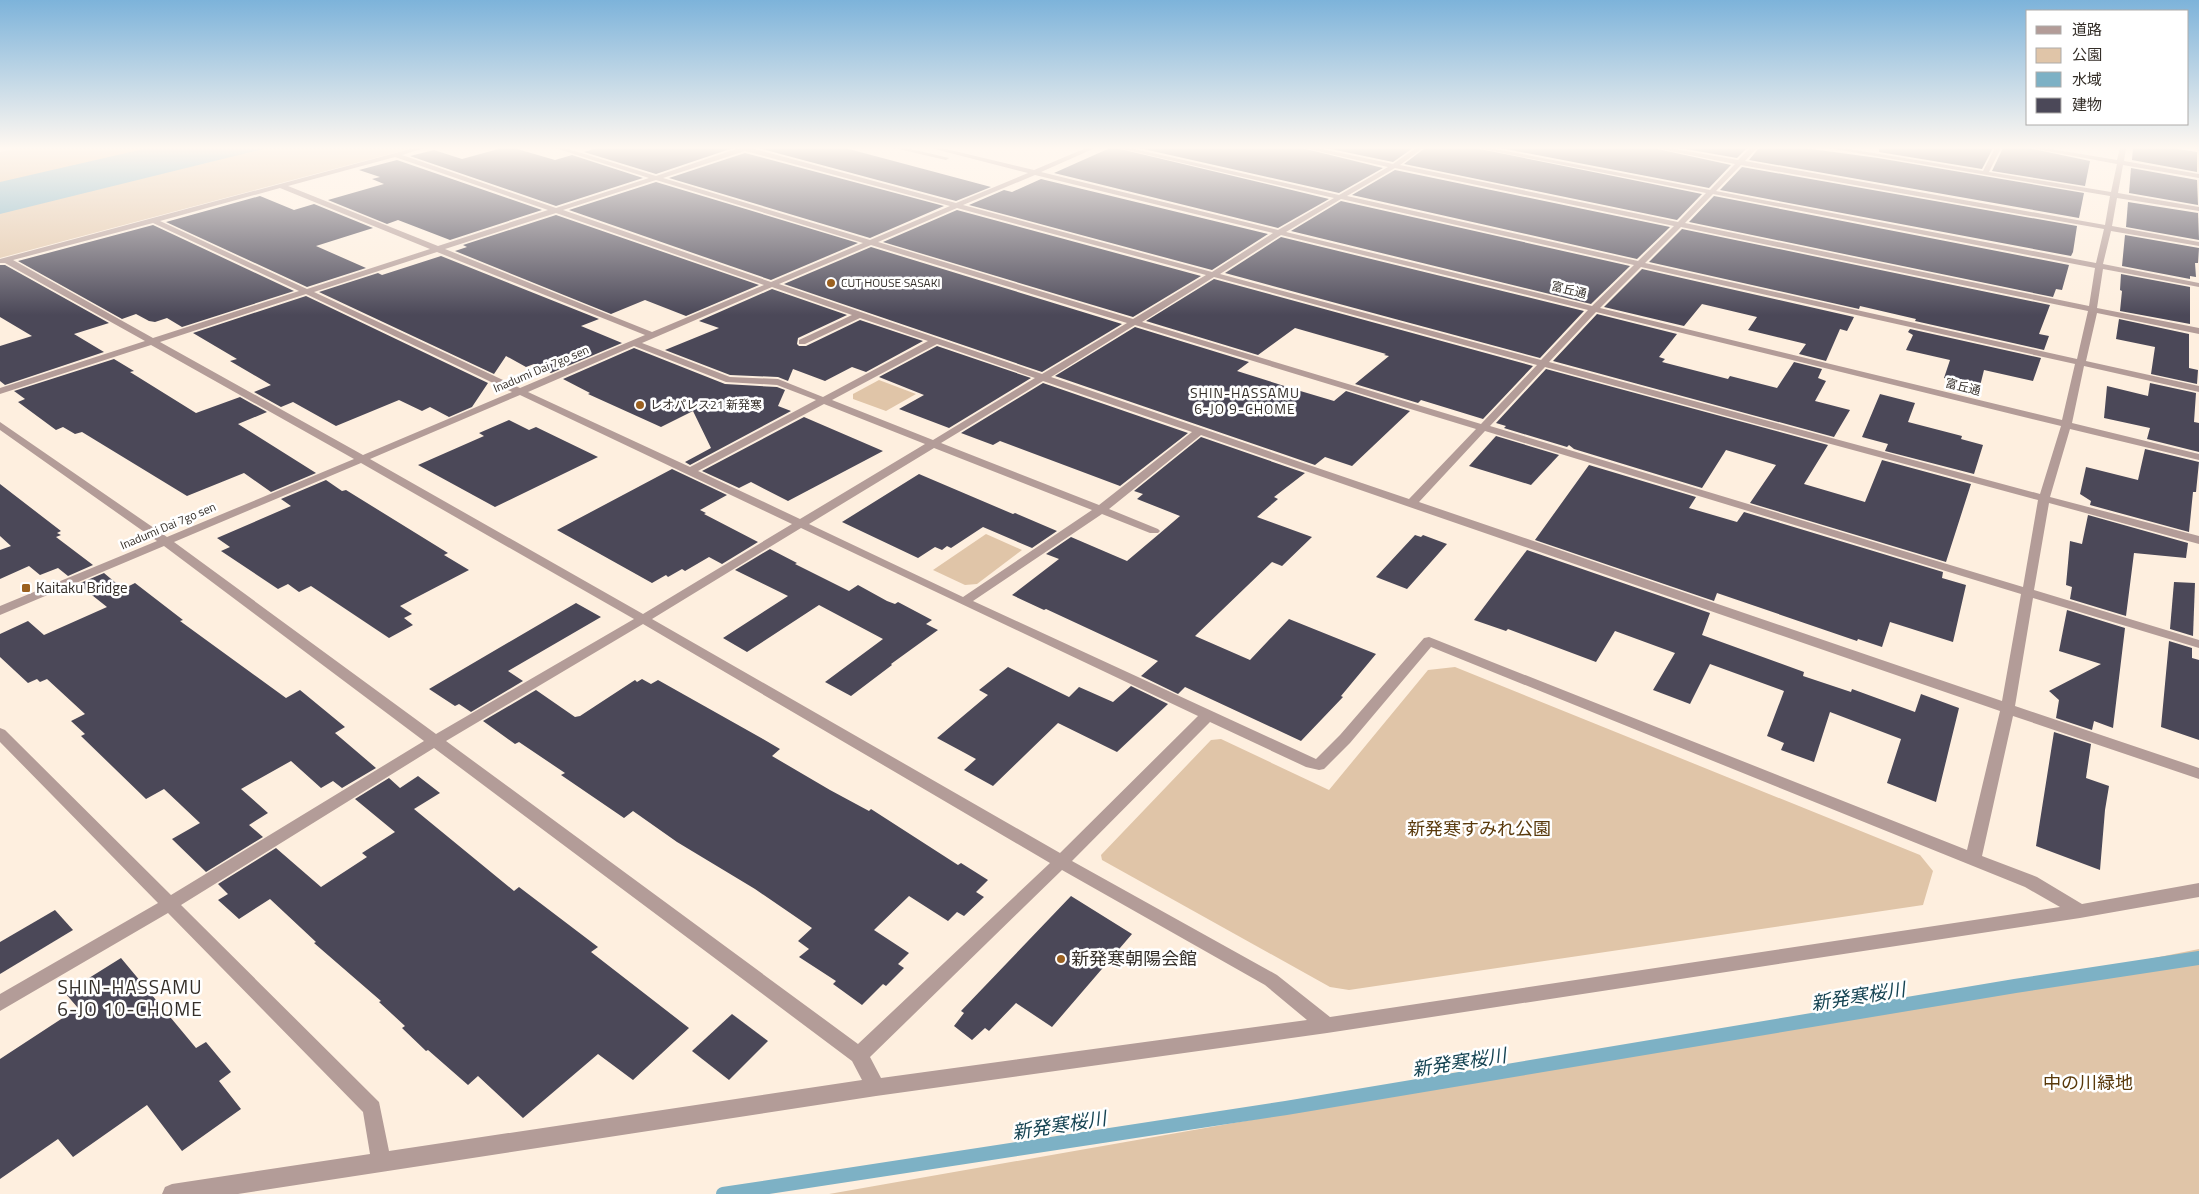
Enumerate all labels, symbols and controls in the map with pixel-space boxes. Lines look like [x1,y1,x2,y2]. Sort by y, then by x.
legend [2026,10,2189,125]
text: 道路 [2072,18,2102,41]
text: 公園 [2072,43,2102,66]
text: 水域 [2072,68,2102,91]
text: 建物 [2072,93,2102,116]
place label: CUT HOUSE SASAKI [841,273,941,292]
street label: 富丘通 [1549,276,1589,303]
marker: CUT HOUSE SASAKI [825,277,837,289]
street label: Inadumi Dai 7go sen [490,340,592,397]
street label: 富丘通 [1943,373,1983,400]
district label: SHIN-HASSAMU 6-JO 9-CHOME [1190,382,1300,419]
place label: レオパレス21 新発寒 [650,395,762,414]
marker: レオパレス21 新発寒 [634,399,646,411]
street label: Inadumi Dai 7go sen [117,497,219,554]
place label: Kaitaku Bridge [36,576,128,599]
marker: Kaitaku Bridge [20,582,32,594]
park label: 新発寒すみれ公園 [1407,815,1551,842]
place label: 新発寒朝陽会館 [1071,945,1197,972]
marker: 新発寒朝陽会館 [1055,953,1067,965]
district label: SHIN-HASSAMU 6-JO 10-CHOME [57,972,203,1023]
water label: 新発寒桜川 [1809,973,1909,1017]
water label: 新発寒桜川 [1410,1039,1510,1083]
park label: 中の川緑地 [2043,1069,2133,1096]
water label: 新発寒桜川 [1010,1102,1110,1146]

